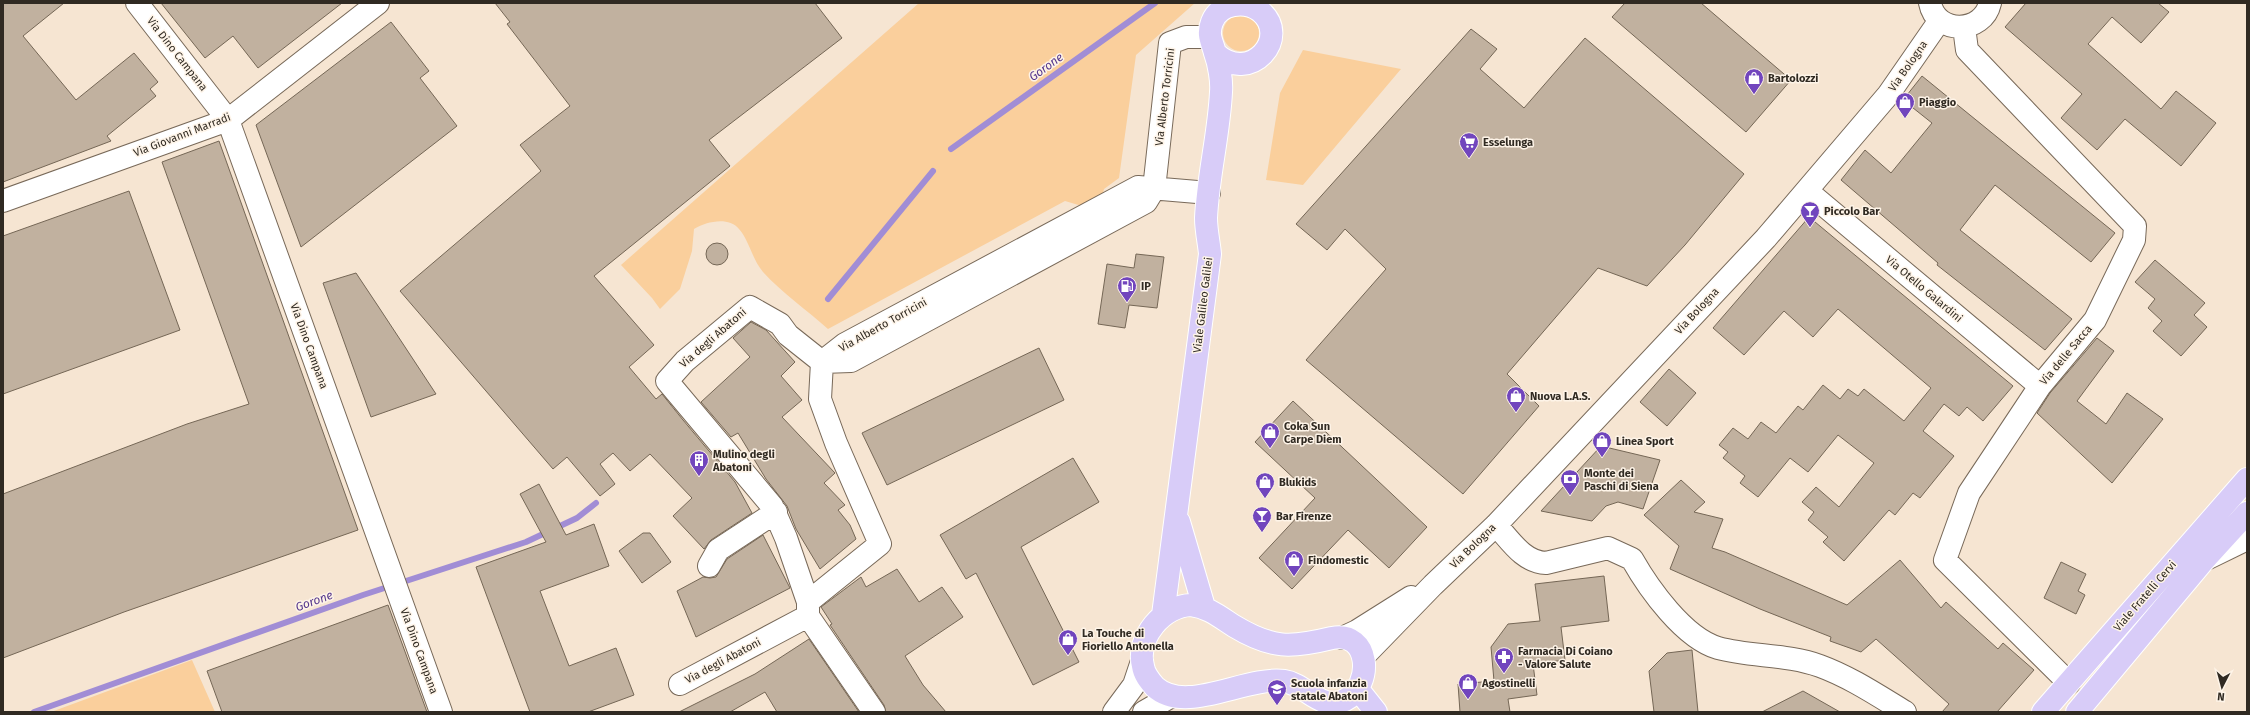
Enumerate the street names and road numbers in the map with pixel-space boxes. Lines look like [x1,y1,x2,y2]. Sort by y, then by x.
street label: Via Dino Campana [144,14,210,94]
street label: Via Bologna [1886,38,1930,94]
street label: Via Alberto Torricini [1153,47,1177,147]
street label: Via Giovanni Marradi [132,110,232,160]
street label: Via Otello Galardini [1883,253,1965,325]
street label: Viale Galileo Galilei [1191,256,1215,354]
street label: Via Bologna [1672,285,1722,337]
street label: Via Alberto Torricini [837,295,929,355]
street label: Via Dino Campana [287,301,331,391]
street label: Via degli Abatoni [677,305,749,371]
street label: Via delle Sacca [2037,322,2095,388]
street label: Via Bologna [1447,521,1499,571]
street label: Viale Fratelli Cervi [2111,558,2179,634]
street label: Via Dino Campana [397,606,441,696]
street label: Via degli Abatoni [683,636,763,686]

